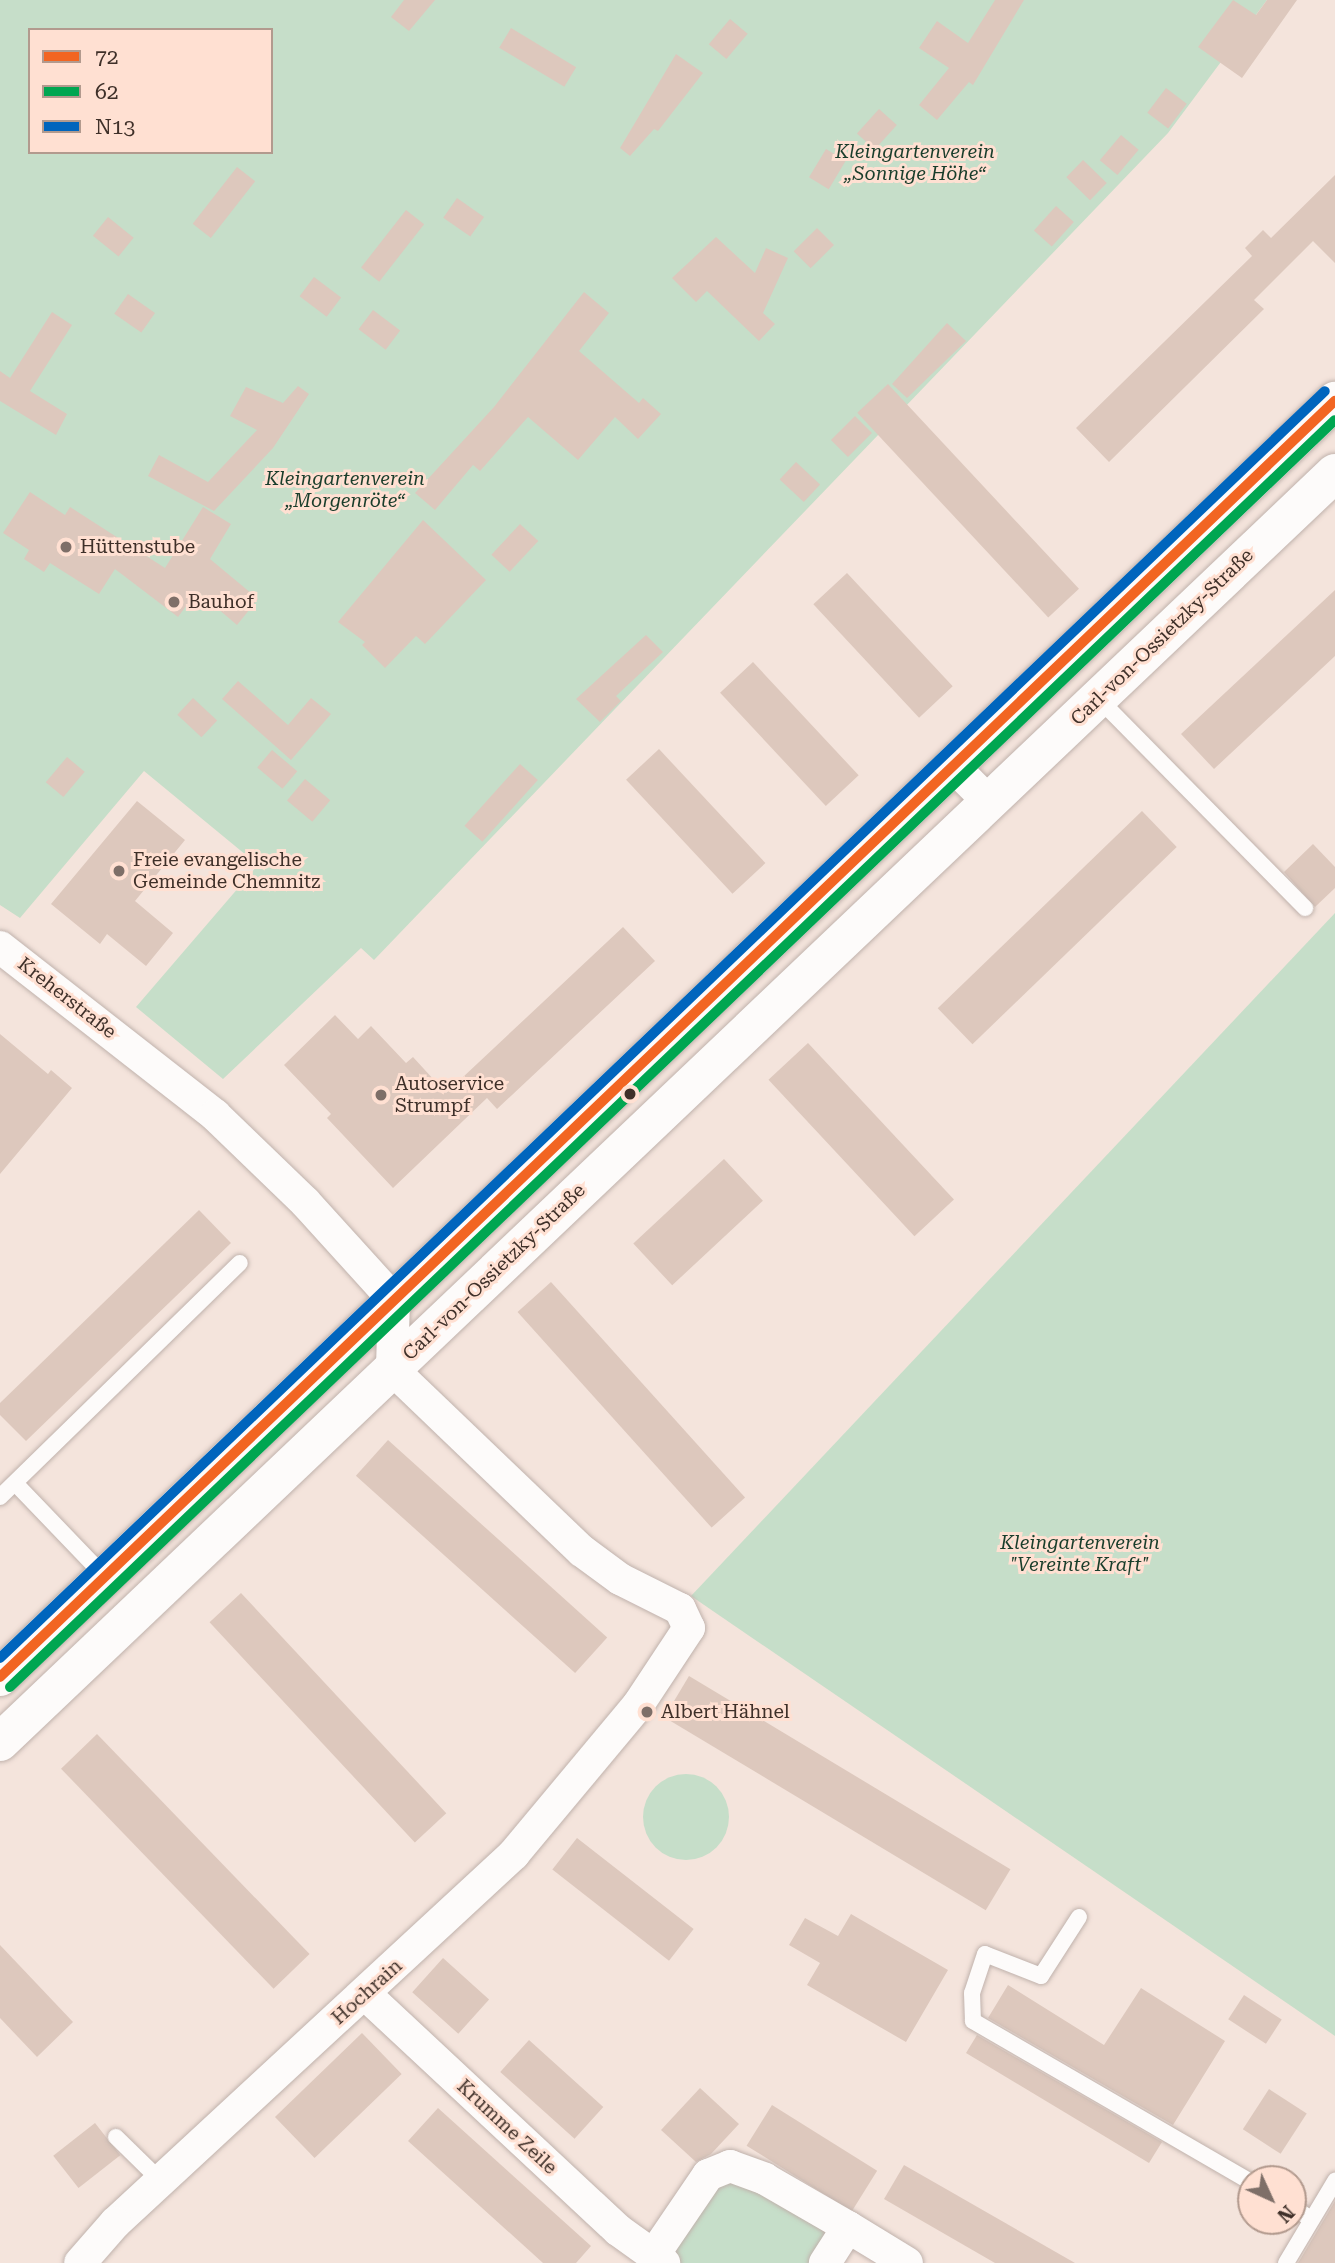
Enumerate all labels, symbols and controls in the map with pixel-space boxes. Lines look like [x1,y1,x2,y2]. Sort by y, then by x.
legend [28,28,273,154]
text: 72 [95,45,119,69]
text: 62 [95,80,119,104]
text: N13 [95,115,135,139]
park label: Kleingartenverein „Sonnige Höhe“ [835,141,995,185]
park label: Kleingartenverein „Morgenröte“ [265,468,425,512]
place label: Hüttenstube [80,536,195,558]
marker: Hüttenstube [58,539,74,555]
street label: Carl-von-Ossietzky-Straße [1066,544,1258,730]
place label: Bauhof [188,591,254,613]
marker: Bauhof [166,594,182,610]
place label: Freie evangelische Gemeinde Chemnitz [133,849,320,893]
marker: Freie evangelische Gemeinde Chemnitz [111,863,127,879]
street label: Kreherstraße [13,953,121,1043]
place label: Autoservice Strumpf [395,1073,504,1117]
marker: Autoservice Strumpf [373,1087,389,1103]
unlabelled marker [623,1087,637,1101]
street label: Carl-von-Ossietzky-Straße [398,1179,590,1365]
park label: Kleingartenverein "Vereinte Kraft" [1000,1532,1160,1576]
place label: Albert Hähnel [661,1701,790,1723]
marker: Albert Hähnel [639,1704,655,1720]
street label: Hochrain [327,1955,407,2029]
street label: Krumme Zeile [452,2075,562,2179]
north arrow [1237,2165,1307,2235]
text: N [1272,2200,1299,2227]

